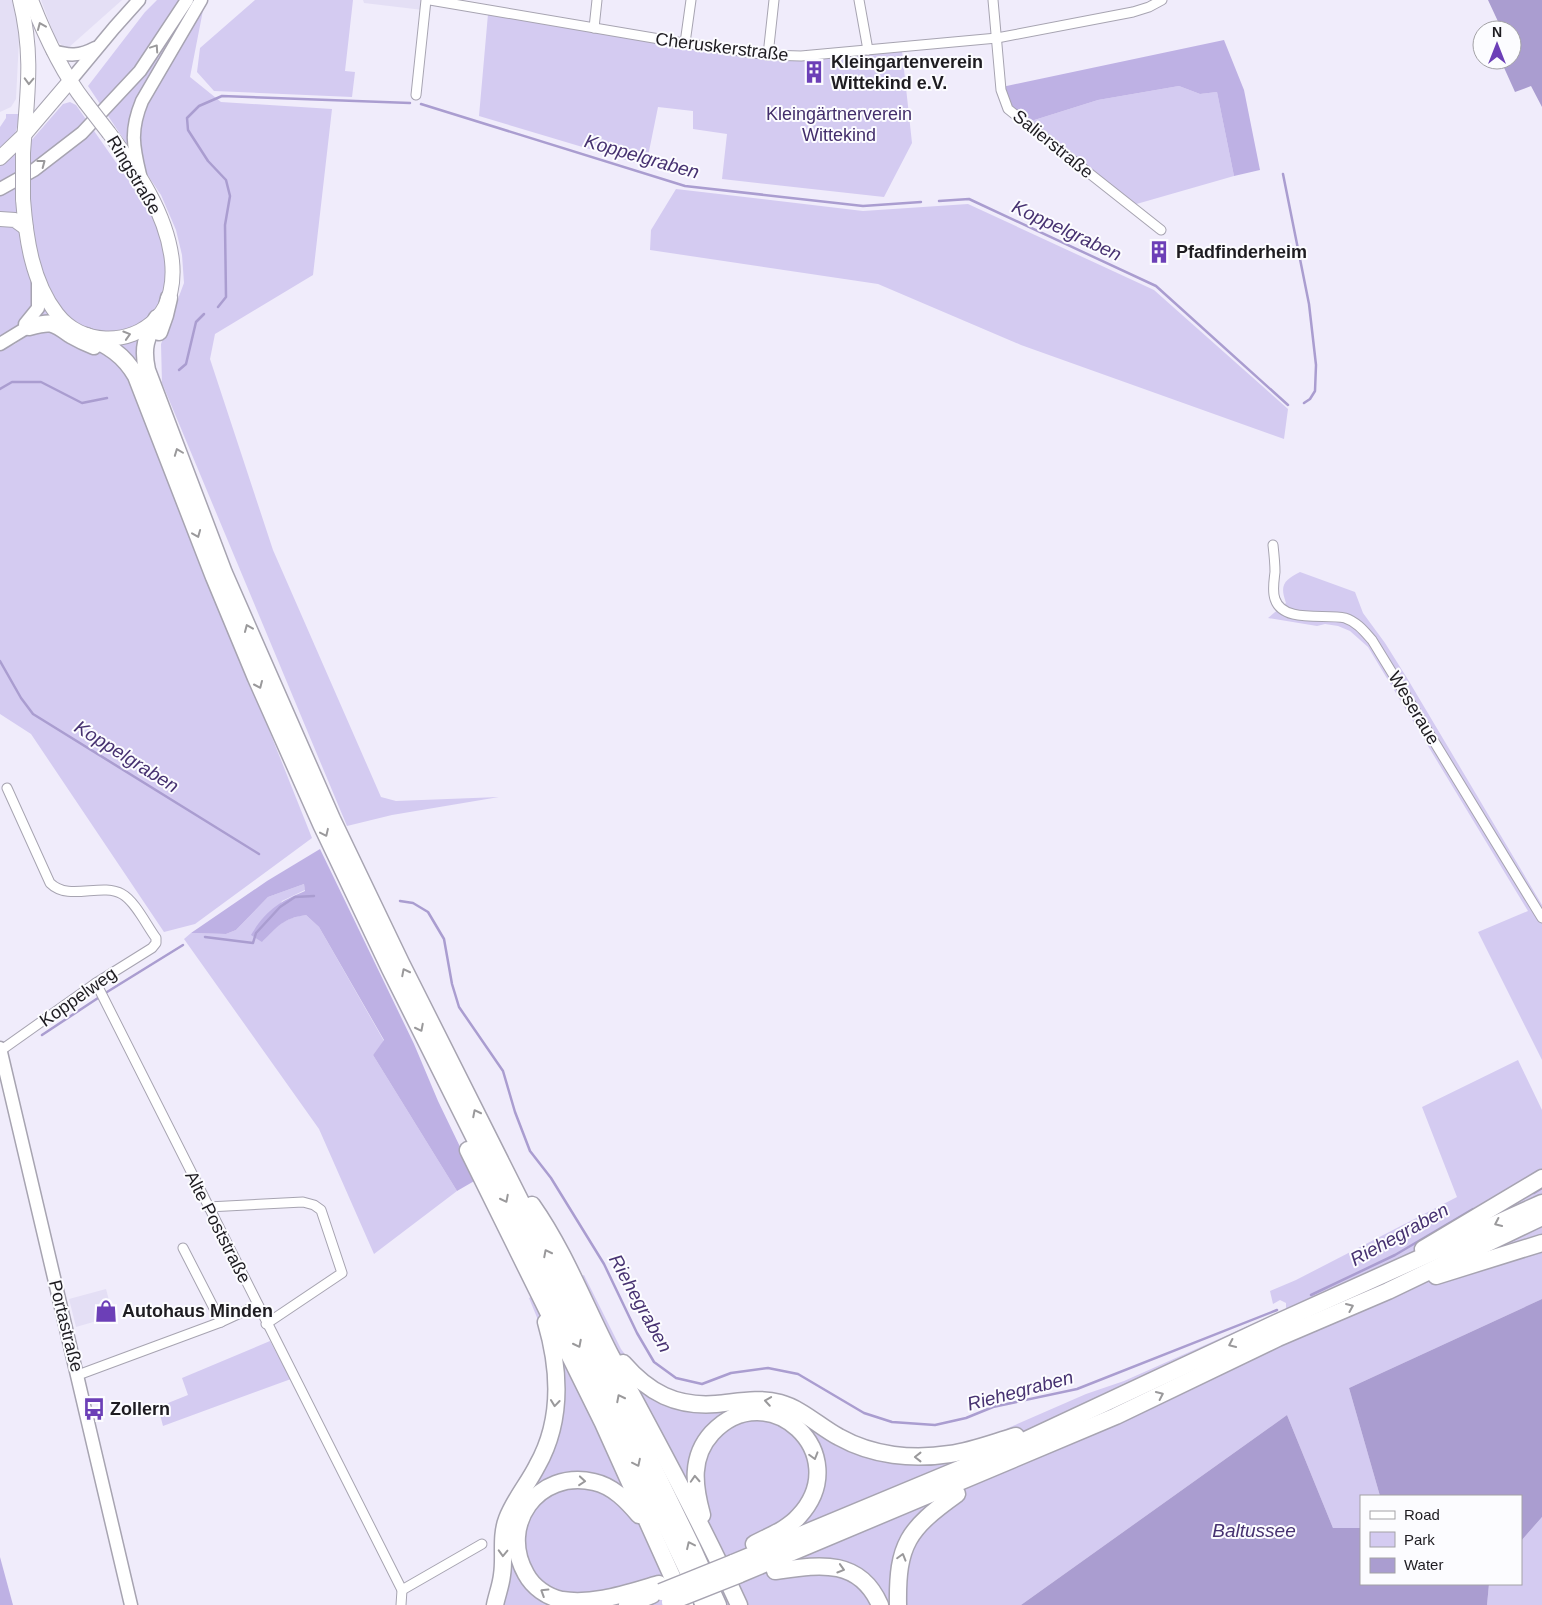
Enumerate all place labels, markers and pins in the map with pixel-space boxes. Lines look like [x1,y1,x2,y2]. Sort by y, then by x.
place label: Kleingartenverein Wittekind e.V. [831,52,983,93]
building icon: Kleingartenverein Wittekind e.V. [801,59,827,85]
building icon: Pfadfinderheim [1146,239,1172,265]
place label: Pfadfinderheim [1176,242,1307,262]
shop icon: Autohaus Minden [93,1298,119,1324]
place label: Autohaus Minden [122,1301,273,1321]
bus stop icon: Zollern [81,1396,107,1422]
place label: Zollern [110,1399,170,1419]

